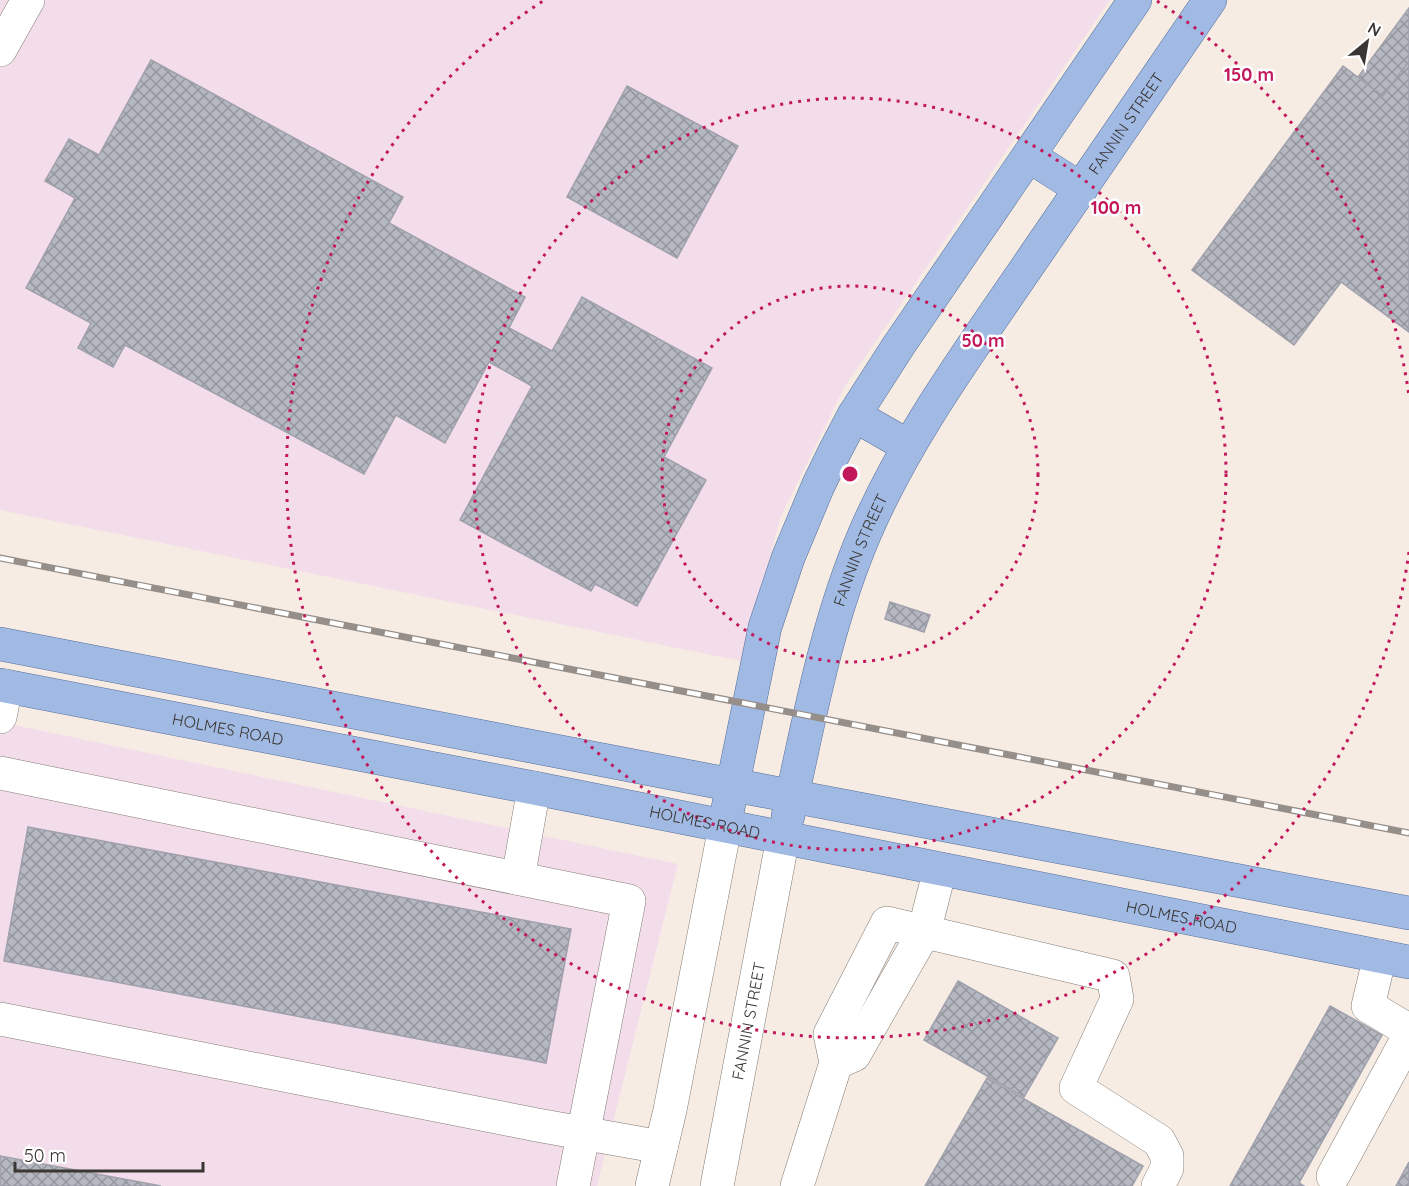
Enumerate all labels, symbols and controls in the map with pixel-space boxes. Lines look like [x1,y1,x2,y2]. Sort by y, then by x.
north arrow [1337,12,1397,72]
text: N [1364,17,1385,41]
text: 150 m [1224,63,1274,86]
street label: FANNIN STREET [1084,68,1168,178]
text: 100 m [1091,196,1141,219]
text: 50 m [961,329,1005,352]
centre of rings [840,464,860,484]
street label: FANNIN STREET [829,490,892,609]
street label: HOLMES ROAD [171,708,285,749]
street label: HOLMES ROAD [648,801,762,843]
street label: HOLMES ROAD [1124,896,1239,938]
street label: FANNIN STREET [727,960,769,1082]
scale bar [15,1135,202,1173]
text: 50 m [24,1144,66,1167]

